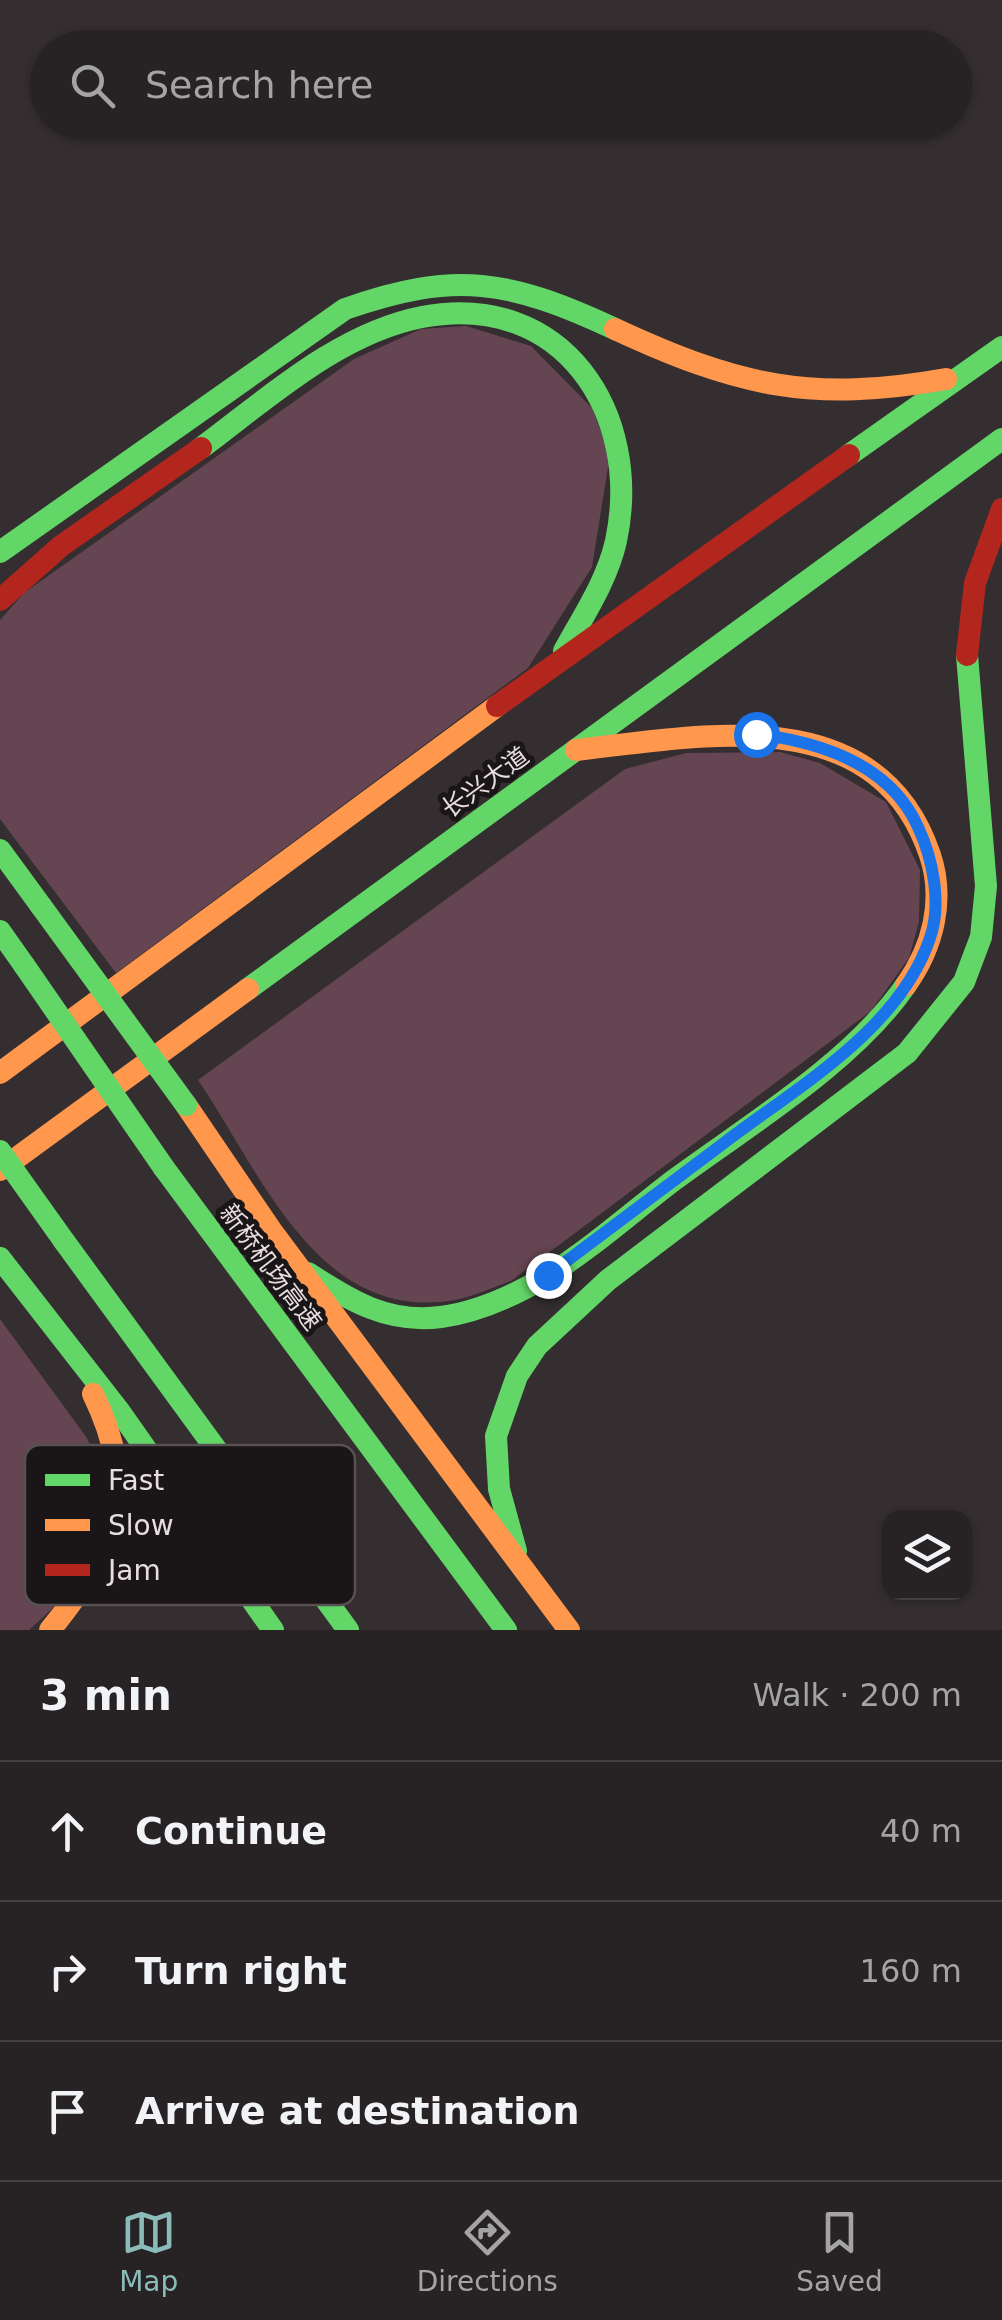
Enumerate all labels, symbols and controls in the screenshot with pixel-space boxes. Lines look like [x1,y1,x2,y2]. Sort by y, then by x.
search box [30,30,972,140]
icon: search [65,58,120,113]
text: Search here [145,63,373,107]
route start [734,712,780,758]
street label: 长兴大道 [436,741,534,824]
street label: 新桥机场高速 [214,1199,327,1336]
route end [526,1253,572,1299]
legend [25,1445,355,1605]
text: Fast [108,1464,164,1497]
text: Slow [108,1509,174,1542]
map controls [882,1510,972,1600]
button: layers [882,1510,972,1600]
text: Jam [106,1554,161,1587]
text: 3 min [40,1671,172,1720]
text: Walk · 200 m [752,1676,962,1714]
icon: ahead [40,1804,95,1859]
text: Continue [135,1809,327,1853]
text: 40 m [880,1812,962,1850]
icon: right [40,1944,95,1999]
text: Turn right [135,1949,347,1993]
text: 160 m [860,1952,962,1990]
icon: arrive [40,2084,95,2139]
text: Arrive at destination [135,2089,580,2133]
tab: Map [119,2205,178,2298]
tab: Directions [417,2205,558,2298]
tab: Saved [796,2205,883,2298]

